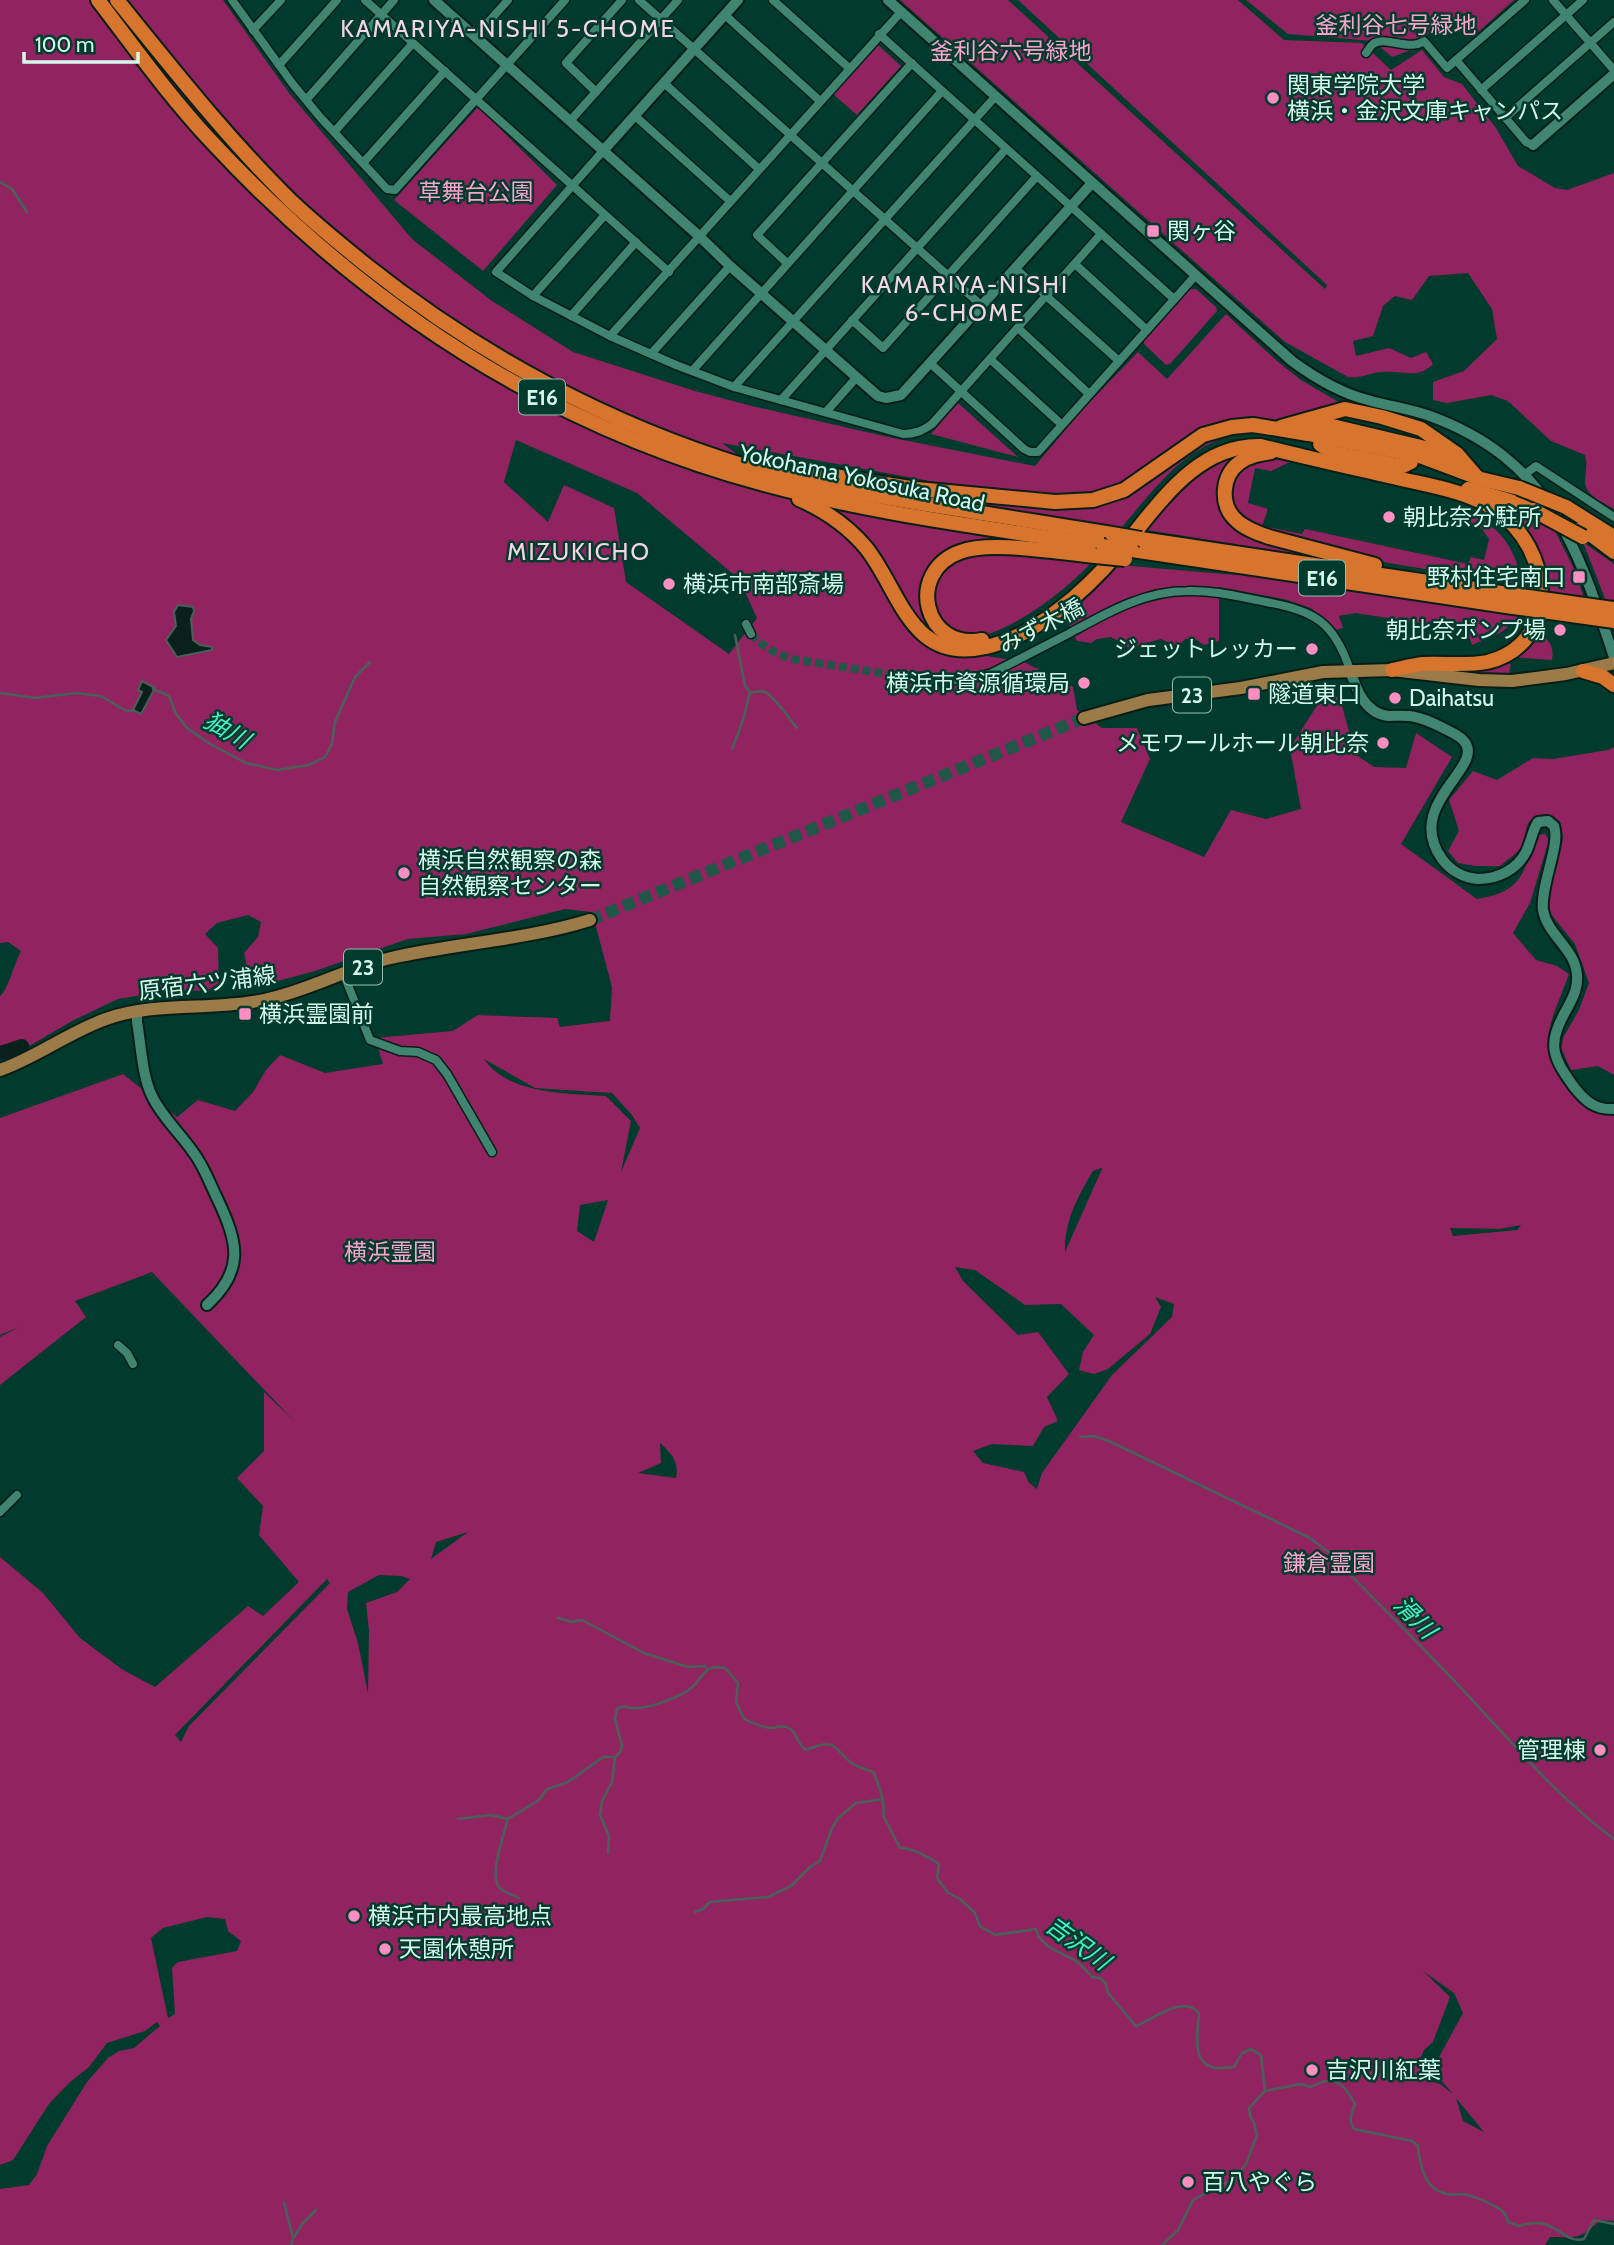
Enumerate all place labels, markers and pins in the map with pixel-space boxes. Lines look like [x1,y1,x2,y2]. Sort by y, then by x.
place label: 関東学院大学 横浜・金沢文庫キャンパス [1287,71,1563,125]
marker: 関東学院大学 横浜・金沢文庫キャンパス [1265,90,1281,106]
place label: 関ヶ谷 [1167,217,1236,245]
marker: 関ヶ谷 [1145,223,1161,239]
place label: 朝比奈分駐所 [1403,503,1541,531]
marker: 朝比奈分駐所 [1381,509,1397,525]
place label: 野村住宅南口 [1427,563,1565,591]
marker: 野村住宅南口 [1571,569,1587,585]
place label: 横浜市南部斎場 [683,570,844,598]
marker: 横浜市南部斎場 [661,576,677,592]
place label: 朝比奈ポンプ場 [1386,616,1546,644]
marker: 朝比奈ポンプ場 [1552,622,1568,638]
place label: ジェットレッカー [1114,635,1298,663]
marker: ジェットレッカー [1304,641,1320,657]
place label: 横浜市資源循環局 [886,669,1070,697]
marker: 横浜市資源循環局 [1076,675,1092,691]
place label: 隧道東口 [1268,680,1360,708]
place label: Daihatsu [1409,684,1494,712]
marker: 隧道東口 [1246,686,1262,702]
marker: Daihatsu [1387,690,1403,706]
place label: メモワールホール朝比奈 [1116,729,1369,757]
marker: メモワールホール朝比奈 [1375,735,1391,751]
place label: 横浜自然観察の森 自然観察センター [418,846,602,900]
marker: 横浜自然観察の森 自然観察センター [396,865,412,881]
place label: 横浜霊園前 [259,1000,374,1028]
marker: 横浜霊園前 [237,1006,253,1022]
place label: 管理棟 [1517,1736,1586,1764]
marker: 管理棟 [1592,1742,1608,1758]
place label: 横浜市内最高地点 [368,1902,552,1930]
marker: 横浜市内最高地点 [346,1908,362,1924]
place label: 天園休憩所 [399,1935,514,1963]
marker: 天園休憩所 [377,1941,393,1957]
place label: 吉沢川紅葉 [1326,2056,1441,2084]
marker: 吉沢川紅葉 [1304,2062,1320,2078]
place label: 百八やぐら [1202,2168,1317,2196]
marker: 百八やぐら [1180,2174,1196,2190]

